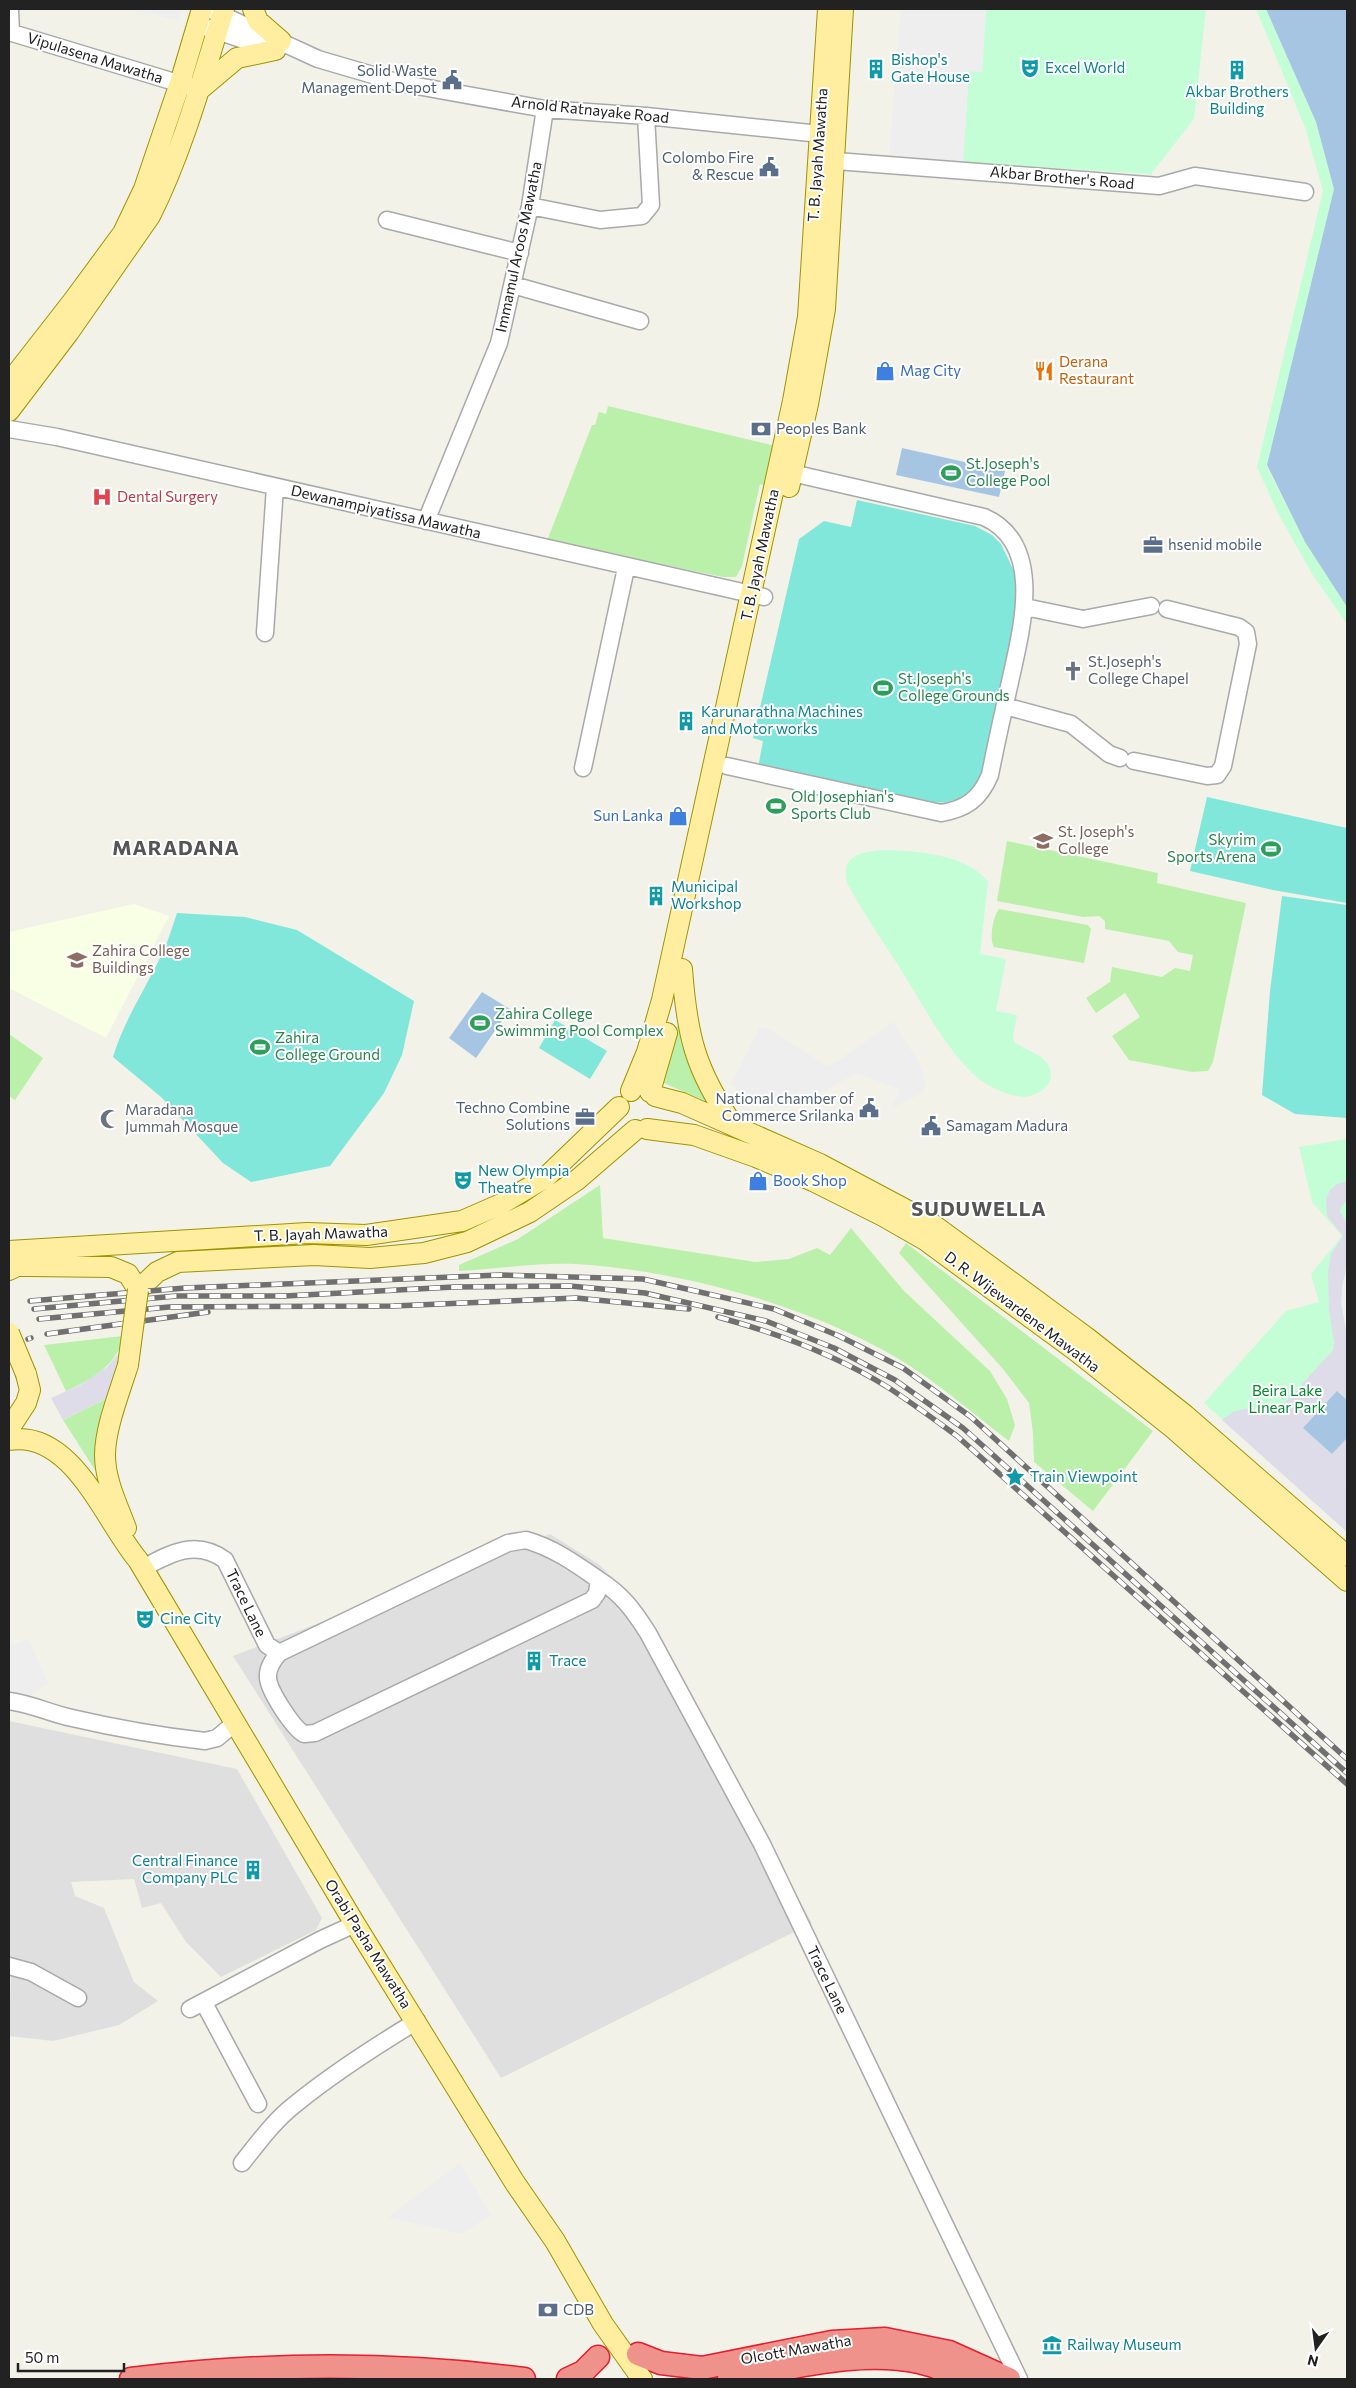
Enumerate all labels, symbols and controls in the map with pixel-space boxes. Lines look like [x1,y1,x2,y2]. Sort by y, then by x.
street label: Vipulasena Mawatha [25,28,165,86]
place label: Bishop's Gate House [891,50,970,85]
theatre icon: Excel World [1019,57,1041,79]
building icon: Bishop's Gate House [865,58,887,80]
place label: Excel World [1045,58,1125,76]
building icon: Akbar Brothers Building [1226,59,1248,81]
place label: Solid Waste Management Depot [301,61,437,96]
public building icon: Solid Waste Management Depot [441,69,463,91]
place label: Akbar Brothers Building [1185,82,1289,117]
street label: T. B. Jayah Mawatha [803,87,831,222]
street label: Arnold Ratnayake Road [510,92,670,126]
place label: Colombo Fire & Rescue [662,148,754,183]
public building icon: Colombo Fire & Rescue [758,156,780,178]
street label: Immamul Aroos Mawatha [491,160,545,334]
street label: Akbar Brother's Road [989,162,1135,192]
place label: Derana Restaurant [1059,352,1134,387]
shop icon: Mag City [874,360,896,382]
restaurant icon: Derana Restaurant [1033,360,1055,382]
place label: Mag City [900,361,961,379]
bank icon: Peoples Bank [750,418,772,440]
place label: Peoples Bank [776,419,867,437]
place label: St.Joseph's College Pool [966,454,1050,489]
sports icon: St.Joseph's College Pool [940,462,962,484]
street label: Dewanampiyatissa Mawatha [289,480,483,542]
hospital icon: Dental Surgery [91,486,113,508]
place label: Dental Surgery [117,487,218,505]
street label: T. B. Jayah Mawatha [736,487,782,622]
office icon: hsenid mobile [1142,534,1164,556]
place label: hsenid mobile [1168,535,1262,553]
place label: St.Joseph's College Chapel [1088,652,1189,687]
church icon: St.Joseph's College Chapel [1062,660,1084,682]
place label: St.Joseph's College Grounds [898,669,1010,704]
sports icon: St.Joseph's College Grounds [872,677,894,699]
place label: Karunarathna Machines and Motor works [701,702,863,737]
building icon: Karunarathna Machines and Motor works [675,710,697,732]
place label: Old Josephian's Sports Club [791,787,894,822]
sports icon: Old Josephian's Sports Club [765,795,787,817]
shop icon: Sun Lanka [667,805,689,827]
place label: Sun Lanka [593,806,663,824]
place label: St. Joseph's College [1058,822,1135,857]
school or university icon: St. Joseph's College [1032,830,1054,852]
place label: Skyrim Sports Arena [1167,830,1256,865]
district label: MARADANA [112,835,240,859]
sports icon: Skyrim Sports Arena [1260,838,1282,860]
place label: Municipal Workshop [671,877,742,912]
building icon: Municipal Workshop [645,885,667,907]
place label: Zahira College Buildings [92,941,190,976]
school or university icon: Zahira College Buildings [66,949,88,971]
place label: Zahira College Swimming Pool Complex [495,1004,664,1039]
sports icon: Zahira College Swimming Pool Complex [469,1012,491,1034]
place label: Zahira College Ground [275,1028,380,1063]
sports icon: Zahira College Ground [249,1036,271,1058]
place label: National chamber of Commerce Srilanka [715,1089,854,1124]
public building icon: National chamber of Commerce Srilanka [858,1097,880,1119]
place label: Techno Combine Solutions [456,1098,570,1133]
place label: Maradana Jummah Mosque [125,1100,238,1135]
office icon: Techno Combine Solutions [574,1106,596,1128]
mosque icon: Maradana Jummah Mosque [99,1108,121,1130]
public building icon: Samagam Madura [920,1115,942,1137]
place label: Samagam Madura [946,1116,1068,1134]
place label: New Olympia Theatre [478,1161,569,1196]
theatre icon: New Olympia Theatre [452,1169,474,1191]
shop icon: Book Shop [747,1170,769,1192]
place label: Book Shop [773,1171,847,1189]
district label: SUDUWELLA [911,1196,1047,1220]
street label: T. B. Jayah Mawatha [254,1222,388,1244]
street label: D. R. Wijewardene Mawatha [941,1247,1104,1376]
park label: Beira Lake Linear Park [1248,1381,1326,1416]
place icon: Train Viewpoint [1004,1466,1026,1488]
place label: Train Viewpoint [1030,1467,1138,1485]
street label: Trace Lane [223,1566,271,1639]
theatre icon: Cine City [134,1608,156,1630]
place label: Cine City [160,1609,222,1627]
building icon: Trace [523,1650,545,1672]
place label: Trace [549,1651,586,1669]
place label: Central Finance Company PLC [132,1851,238,1886]
building icon: Central Finance Company PLC [242,1859,264,1881]
street label: Orabi Pasha Mawatha [322,1875,416,2011]
street label: Trace Lane [804,1943,852,2016]
bank icon: CDB [537,2299,559,2321]
place label: CDB [563,2300,594,2318]
north arrow [1291,2323,1341,2373]
street label: Olcott Mawatha [739,2330,852,2368]
museum icon: Railway Museum [1041,2334,1063,2356]
place label: Railway Museum [1067,2335,1182,2353]
scale bar [18,2340,124,2372]
text: 50 m [25,2348,59,2366]
text: N [1306,2352,1320,2371]

